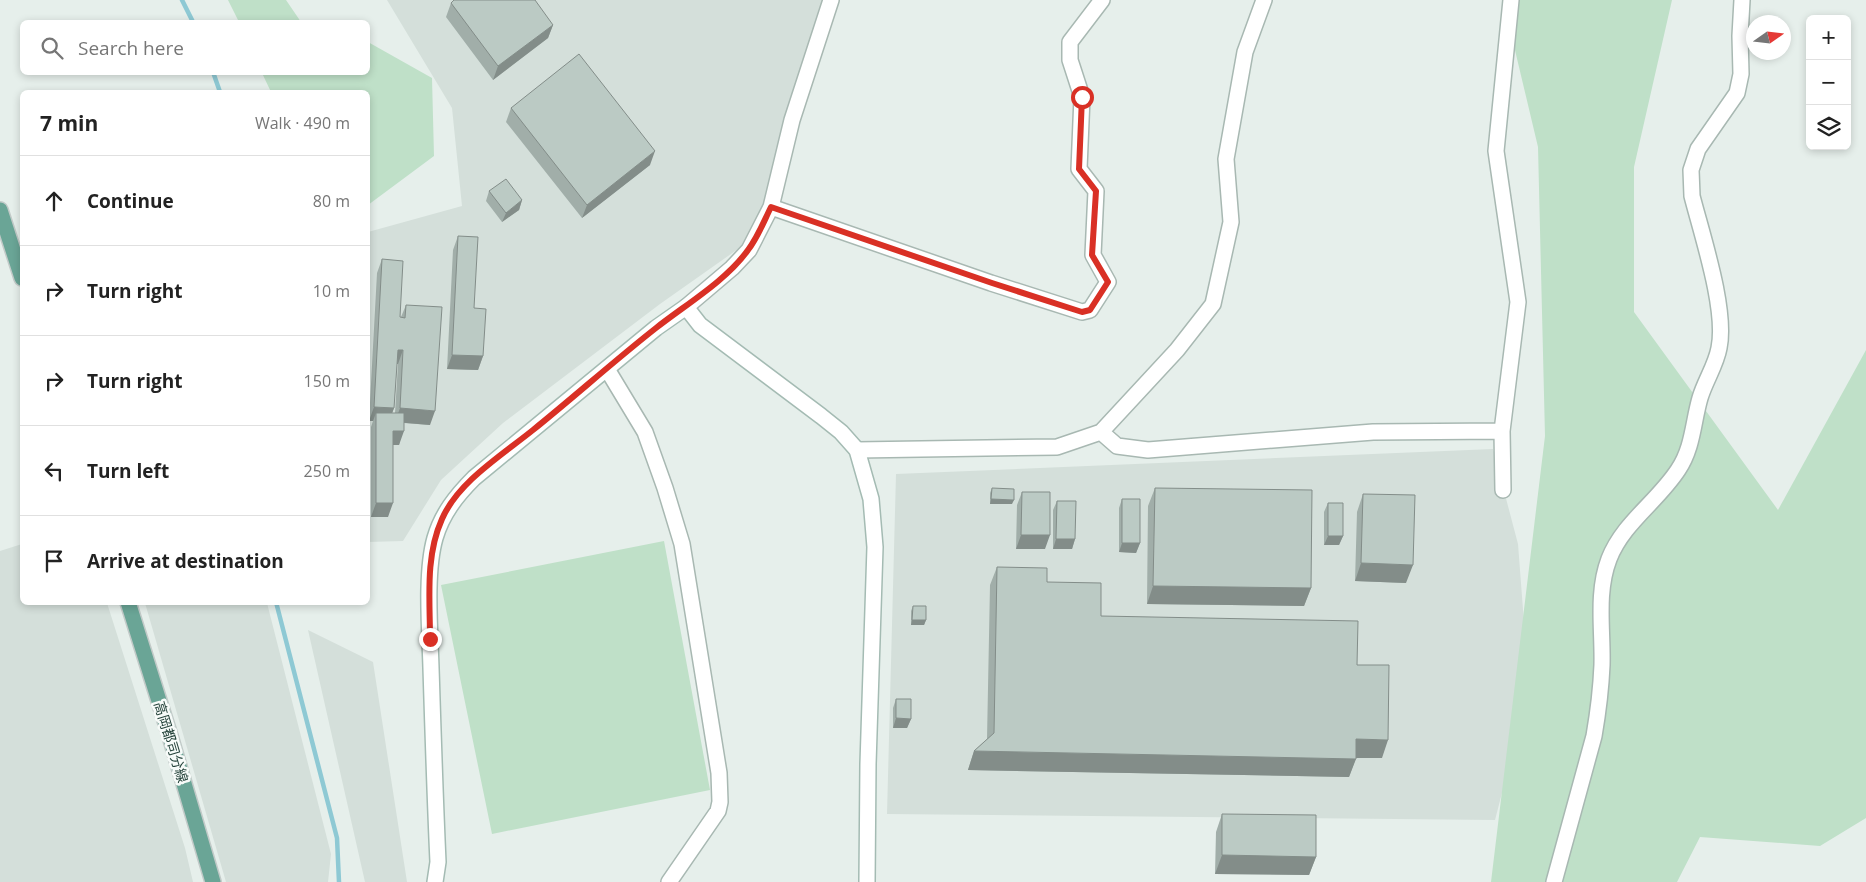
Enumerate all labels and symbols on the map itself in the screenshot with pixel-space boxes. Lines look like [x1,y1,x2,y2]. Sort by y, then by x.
north arrow [1746,15,1791,60]
route start [1071,86,1094,109]
route end [419,628,442,651]
street label: 高岡都司分線 [150,699,193,785]

